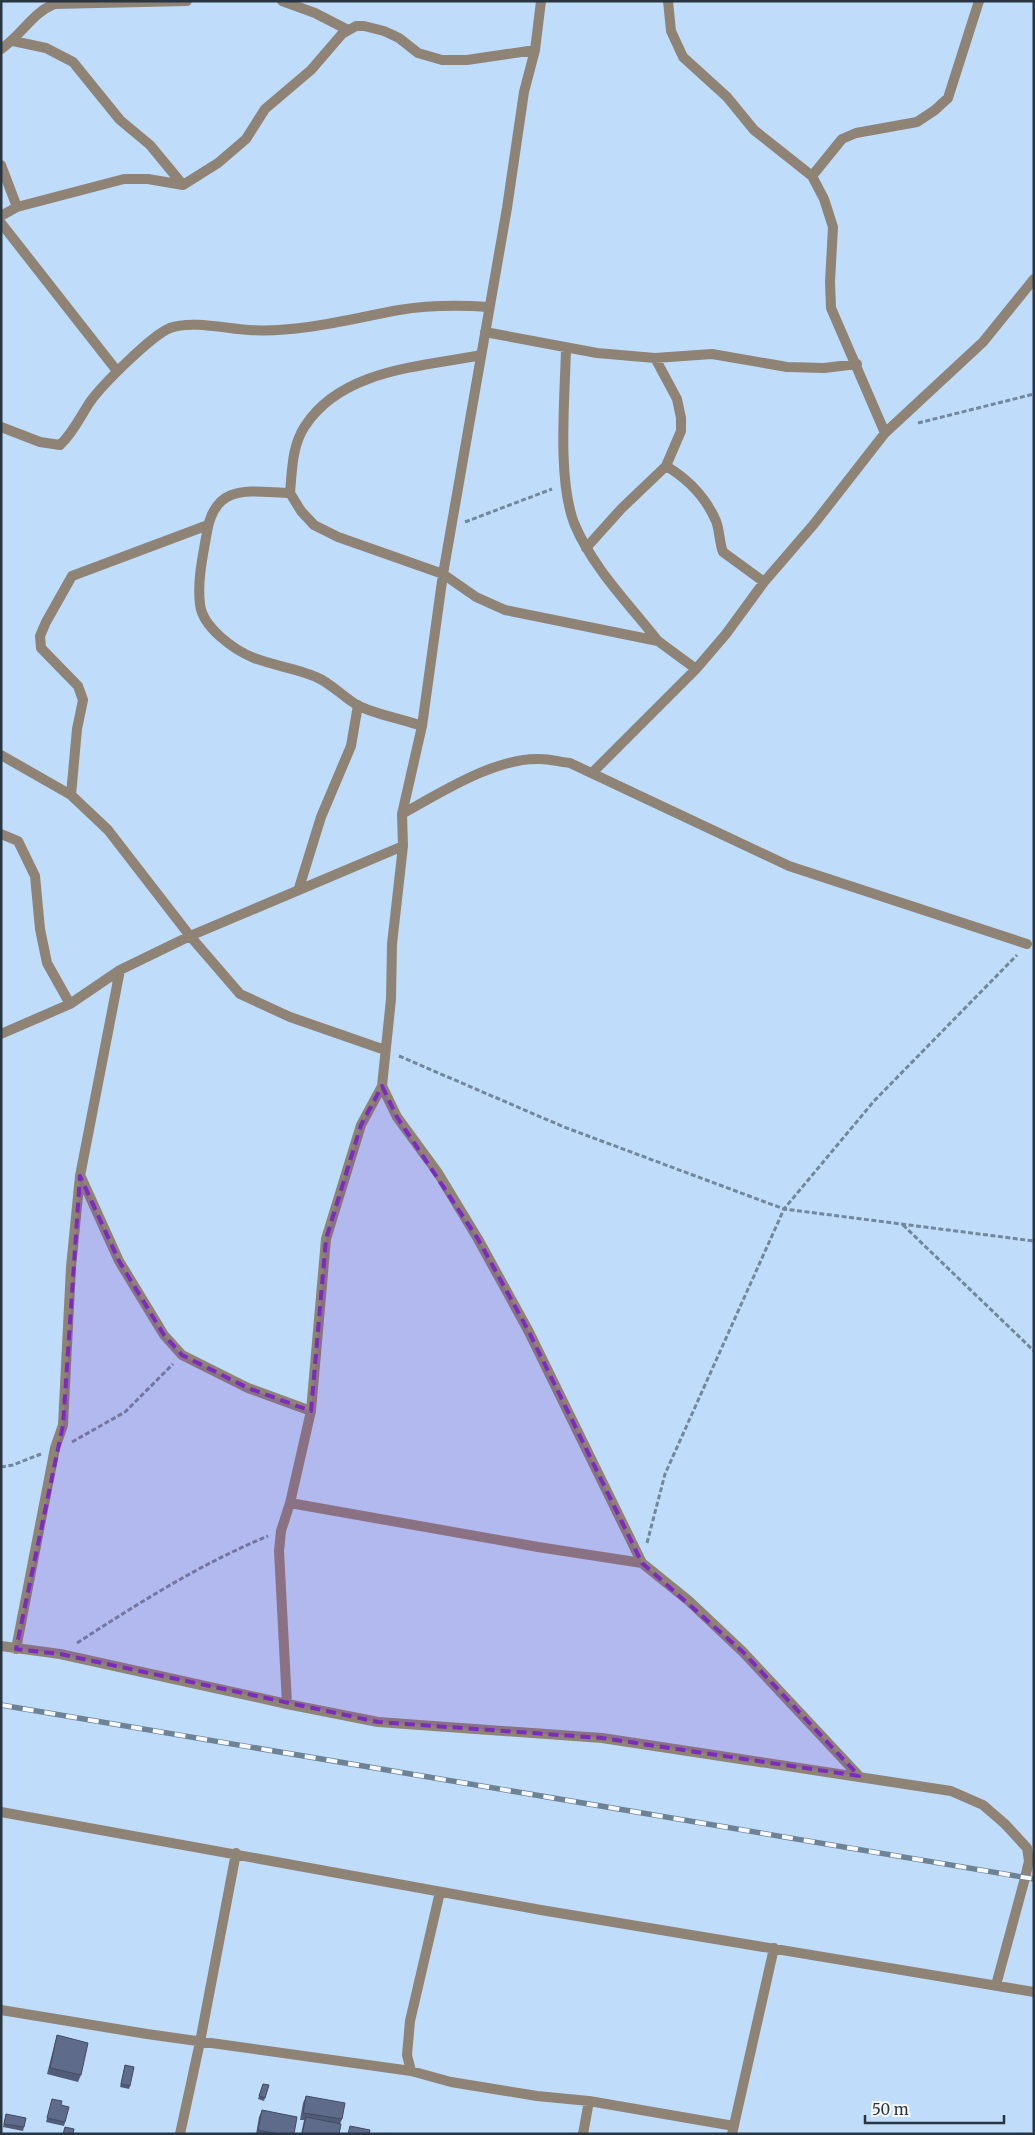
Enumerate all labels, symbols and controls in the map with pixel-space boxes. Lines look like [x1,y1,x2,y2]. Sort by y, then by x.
scale bar [865,2092,1004,2124]
text: 50 m [872,2100,909,2119]

